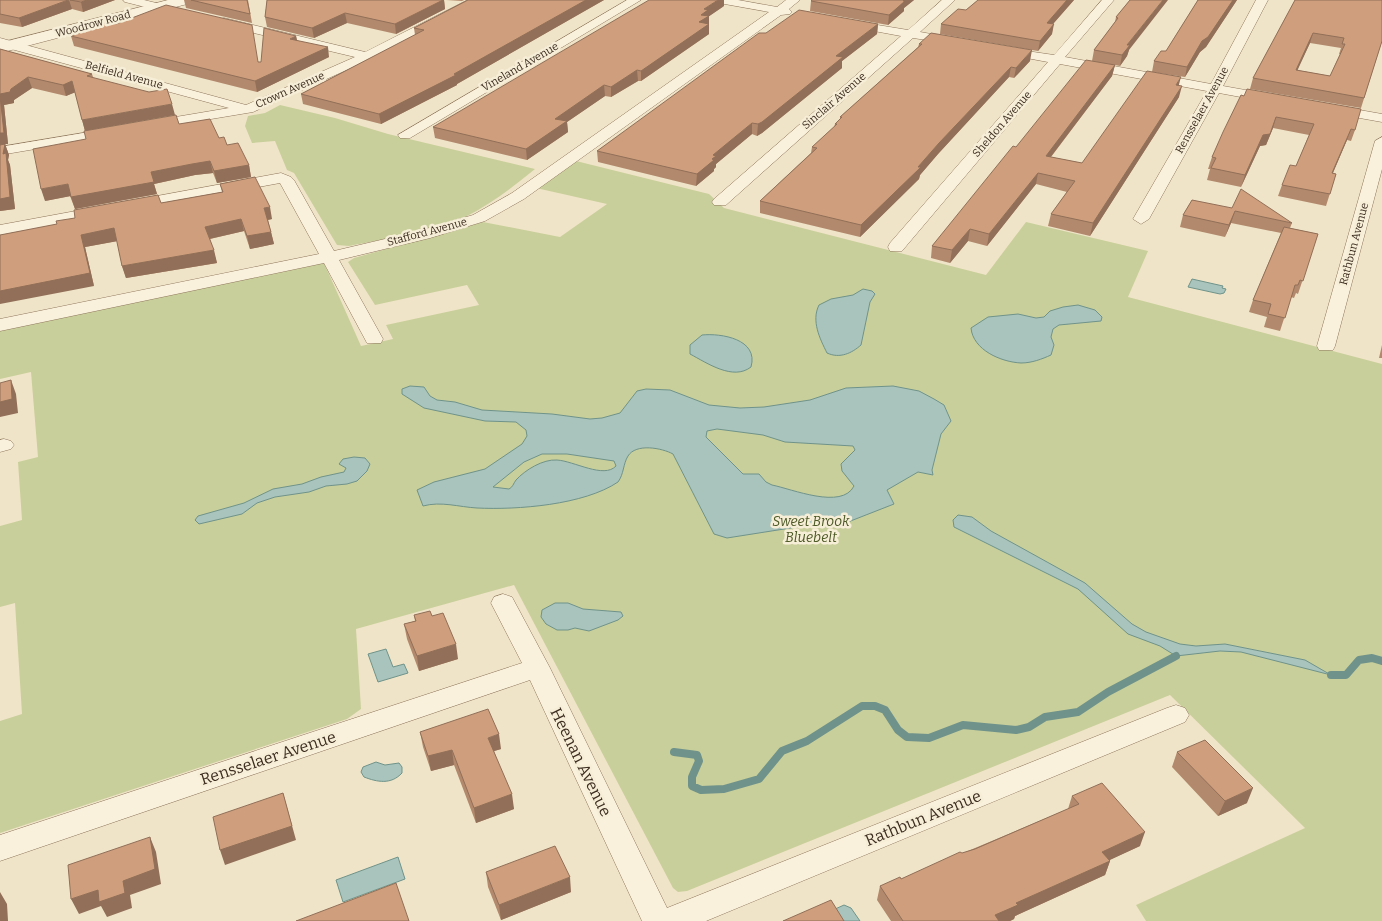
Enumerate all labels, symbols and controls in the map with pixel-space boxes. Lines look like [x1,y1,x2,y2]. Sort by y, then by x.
street label: Woodrow Road [54,8,132,40]
street label: Vineland Avenue [479,40,561,94]
street label: Belfield Avenue [84,58,164,92]
street label: Rensselaer Avenue [1173,64,1231,156]
street label: Crown Avenue [254,69,326,111]
street label: Sinclair Avenue [800,70,868,132]
street label: Sheldon Avenue [970,88,1034,160]
street label: Rathbun Avenue [1337,201,1371,287]
street label: Stafford Avenue [386,215,468,249]
park label: Sweet Brook Bluebelt [772,513,850,546]
street label: Heenan Avenue [547,705,615,819]
street label: Rensselaer Avenue [198,727,338,789]
street label: Rathbun Avenue [862,786,984,850]

